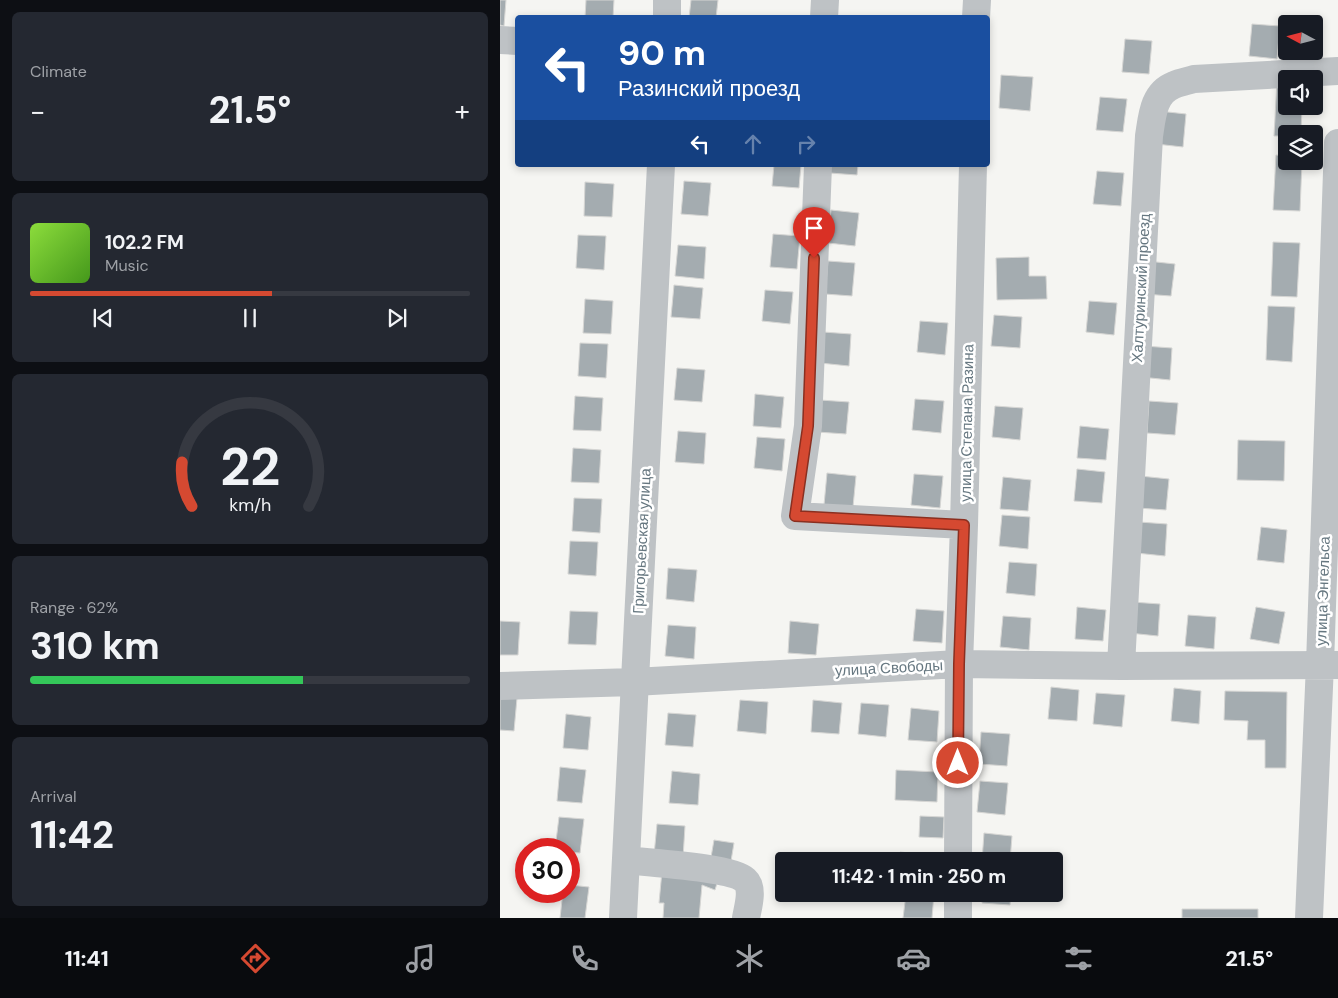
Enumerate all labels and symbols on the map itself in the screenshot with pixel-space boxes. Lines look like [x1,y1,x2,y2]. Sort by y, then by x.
north arrow [1278,15,1322,60]
pin [793,207,835,258]
street label: Халтуринский проезд [1127,213,1155,363]
street label: улица Степана Разина [956,343,978,502]
street label: Григорьевская улица [628,467,656,614]
street label: улица Энгельса [1311,535,1335,646]
street label: улица Свободы [834,655,944,681]
position arrow [931,736,983,788]
speed limit sign: 30 [515,838,580,903]

